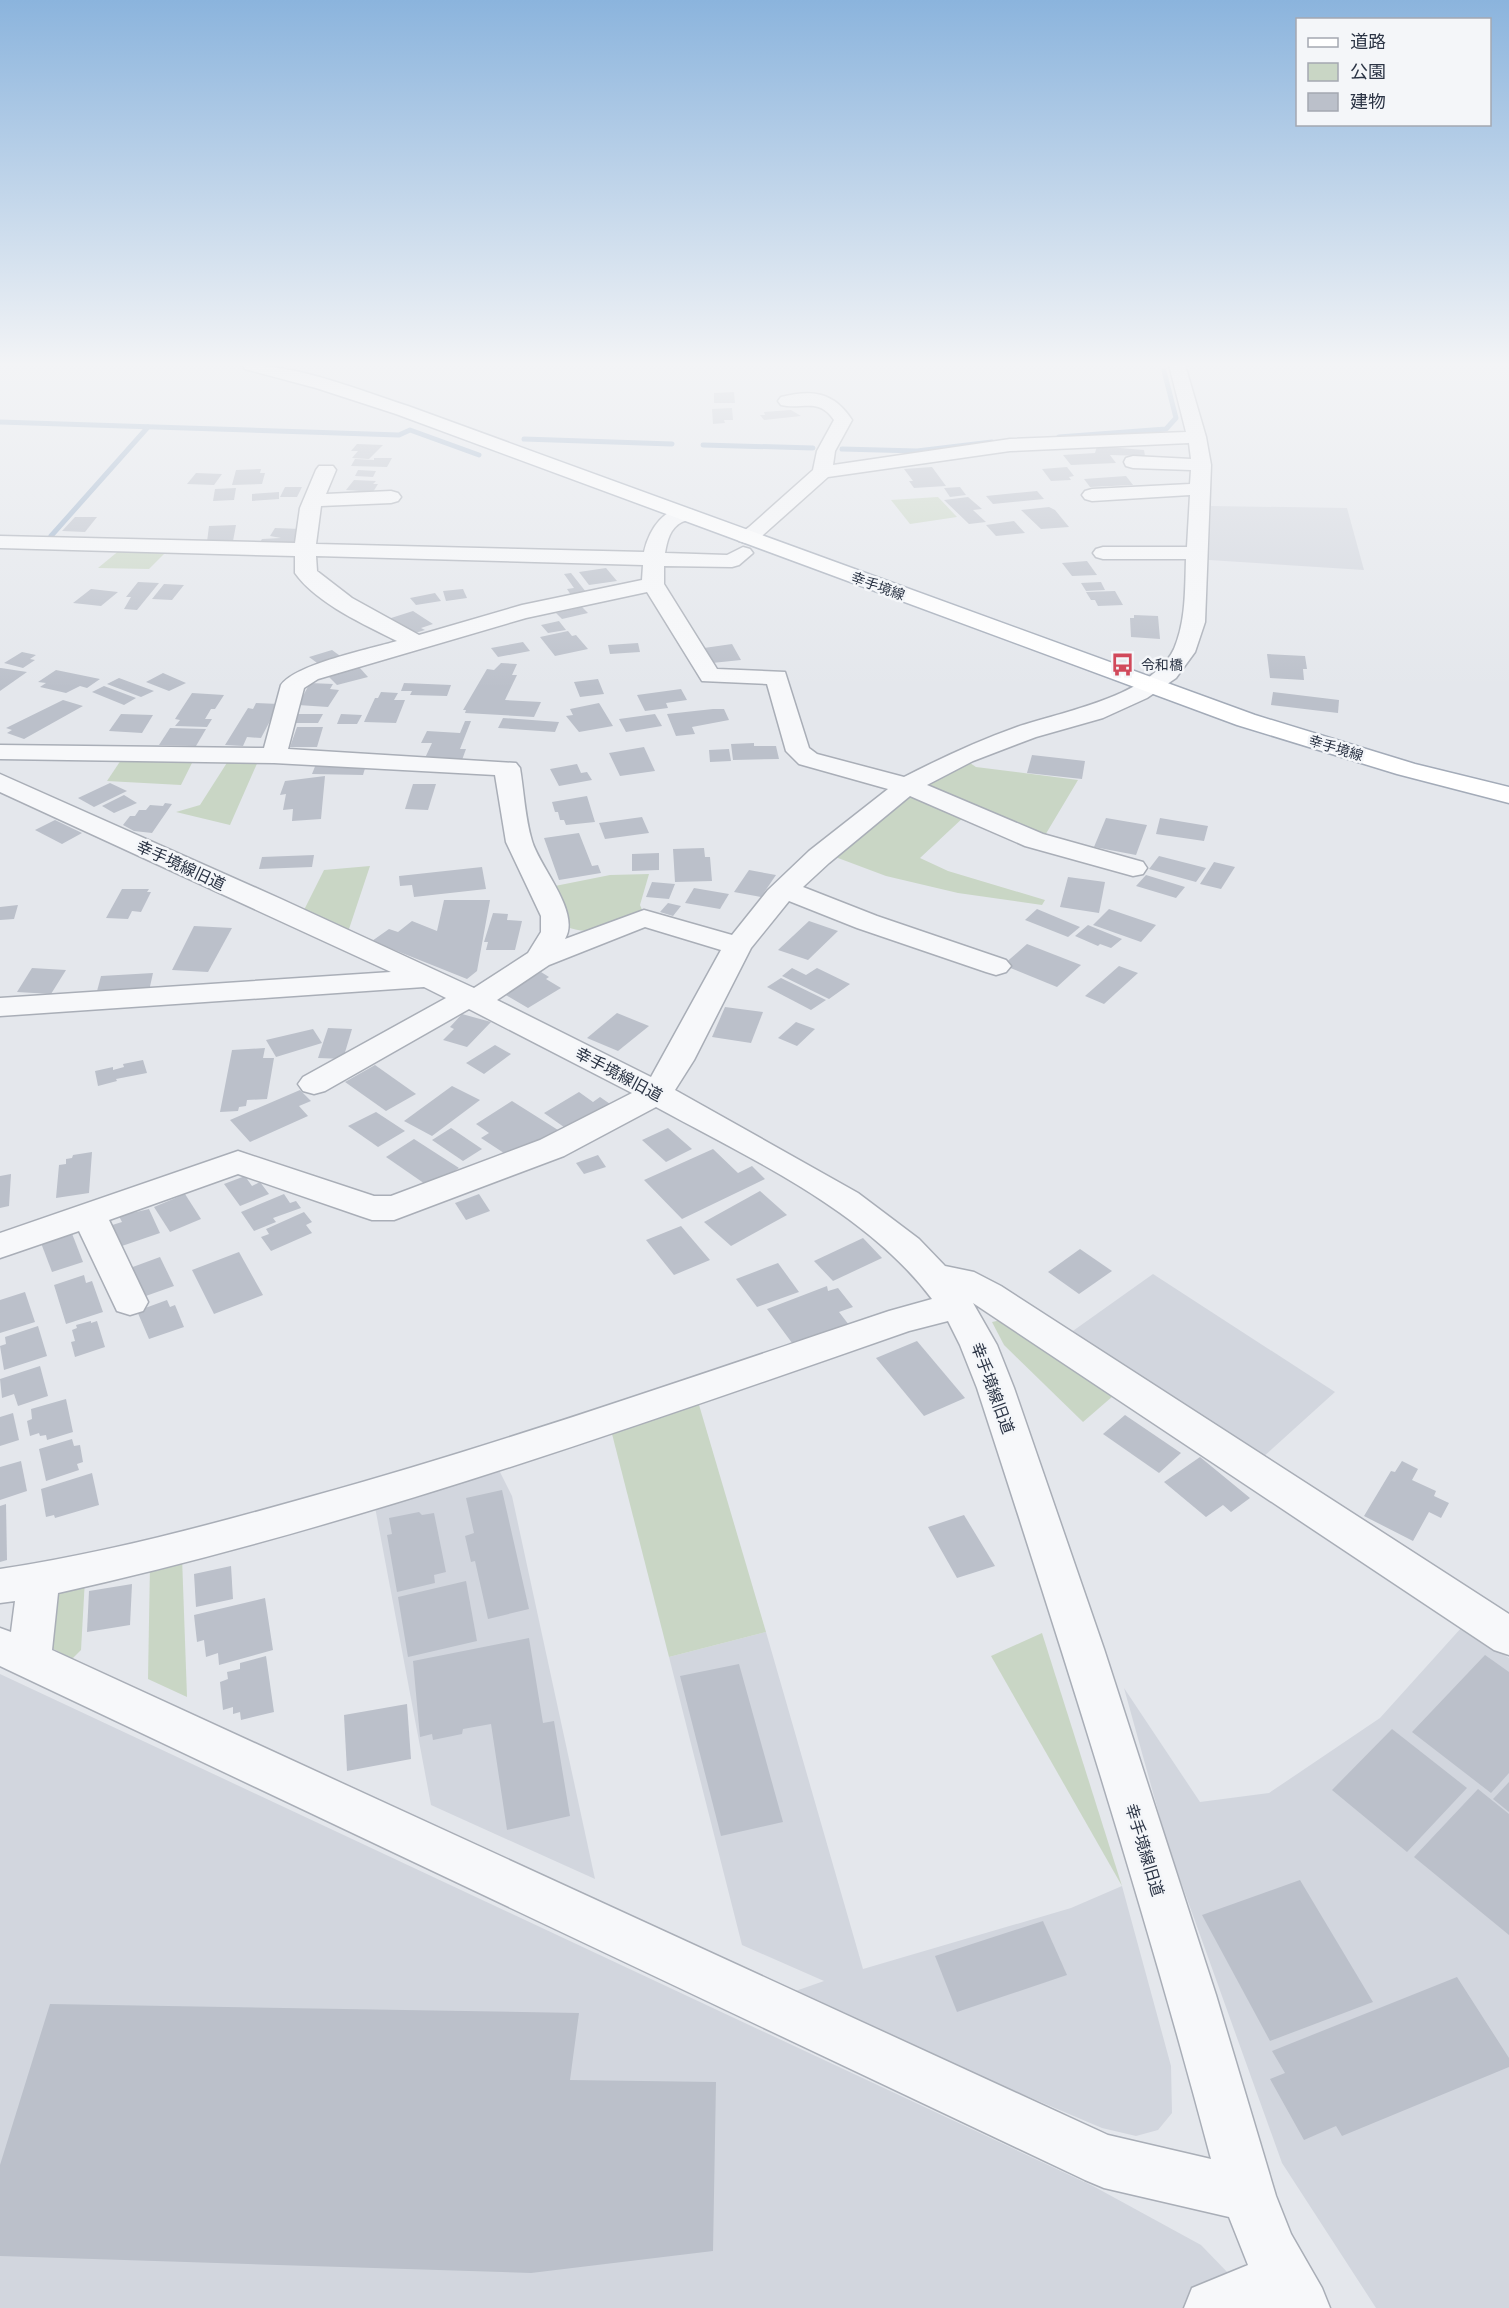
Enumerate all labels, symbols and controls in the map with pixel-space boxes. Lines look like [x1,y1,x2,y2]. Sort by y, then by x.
legend [1296,18,1491,126]
text: 道路 [1350,30,1386,53]
text: 公園 [1350,60,1386,83]
text: 建物 [1350,90,1386,113]
street label: 幸手境線 [849,568,907,604]
bus stop icon: 令和橋 [1110,652,1136,678]
place label: 令和橋 [1141,656,1183,674]
street label: 幸手境線 [1307,731,1365,765]
street label: 幸手境線旧道 [133,836,229,894]
street label: 幸手境線旧道 [572,1043,666,1105]
street label: 幸手境線旧道 [967,1339,1019,1437]
street label: 幸手境線旧道 [1121,1801,1169,1899]

